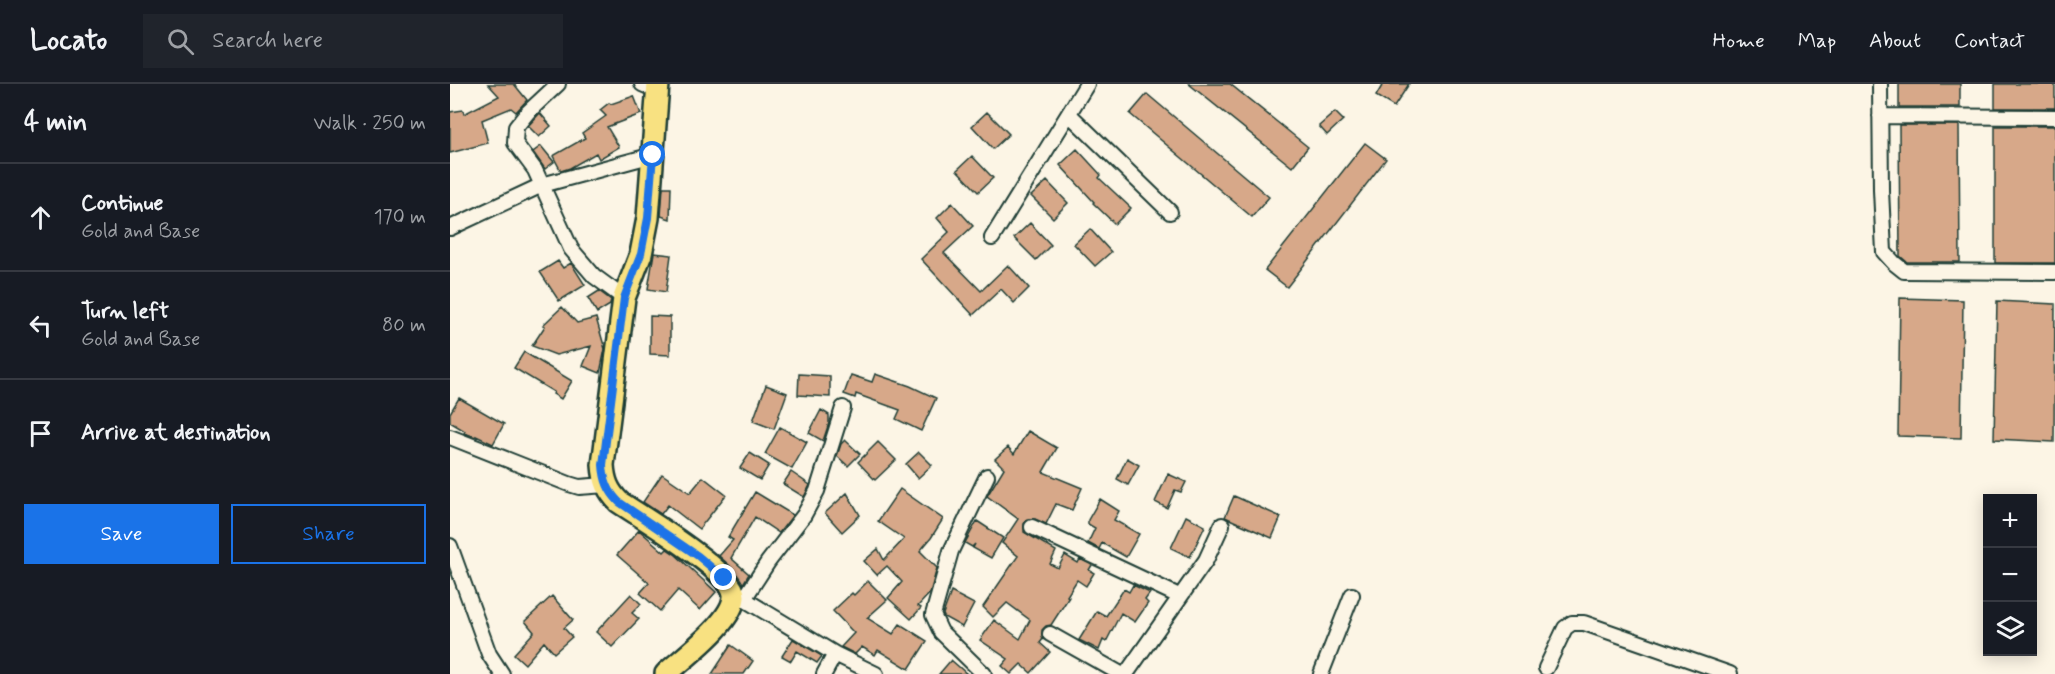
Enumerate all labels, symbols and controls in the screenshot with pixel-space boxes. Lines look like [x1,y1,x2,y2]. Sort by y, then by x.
search box [143,14,563,68]
text: Locato [30,23,107,60]
icon: search [164,25,197,58]
text: Search here [212,27,323,55]
text: Home [1713,27,1765,55]
text: Map [1798,27,1836,55]
text: About [1869,27,1921,55]
text: Contact [1954,27,2025,55]
text: 4 min [24,106,87,140]
text: Walk · 250 m [314,110,426,137]
route start [639,141,665,167]
text: Continue [81,190,163,218]
icon: ahead [24,201,57,234]
text: 170 m [374,204,426,231]
text: Gold and Base [81,218,200,245]
text: Turn left [81,298,169,326]
icon: left [24,309,57,342]
text: 80 m [382,312,426,339]
text: Gold and Base [81,326,200,353]
icon: arrive [24,417,57,450]
text: Arrive at destination [81,419,271,447]
map controls [1983,494,2037,656]
button: + [1983,494,2037,548]
button: Save [24,504,219,564]
button: Share [231,504,426,564]
button: − [1983,548,2037,602]
route end [710,564,736,590]
button: layers [1983,602,2037,656]

